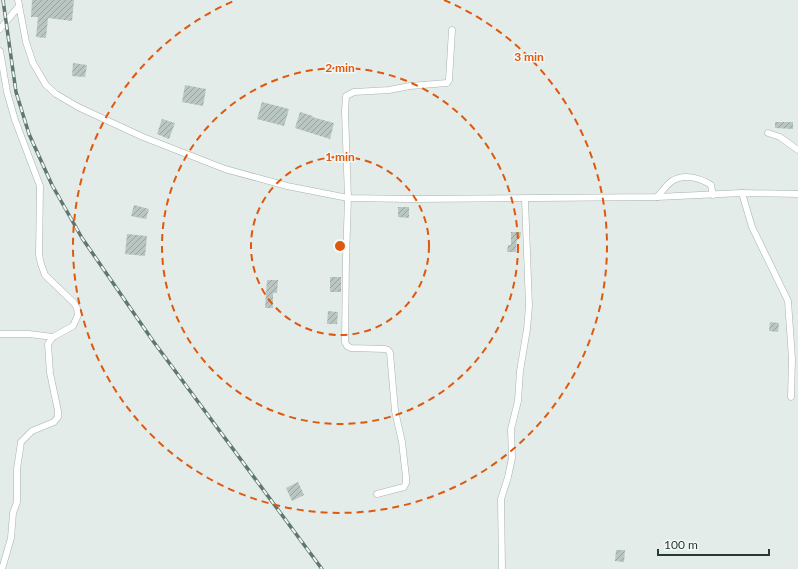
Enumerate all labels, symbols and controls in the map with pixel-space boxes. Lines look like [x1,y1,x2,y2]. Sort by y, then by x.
text: 3 min [514,49,544,64]
text: 2 min [325,60,355,75]
text: 1 min [325,149,355,164]
centre of rings [333,239,347,253]
scale bar [658,531,769,557]
text: 100 m [664,537,698,552]

